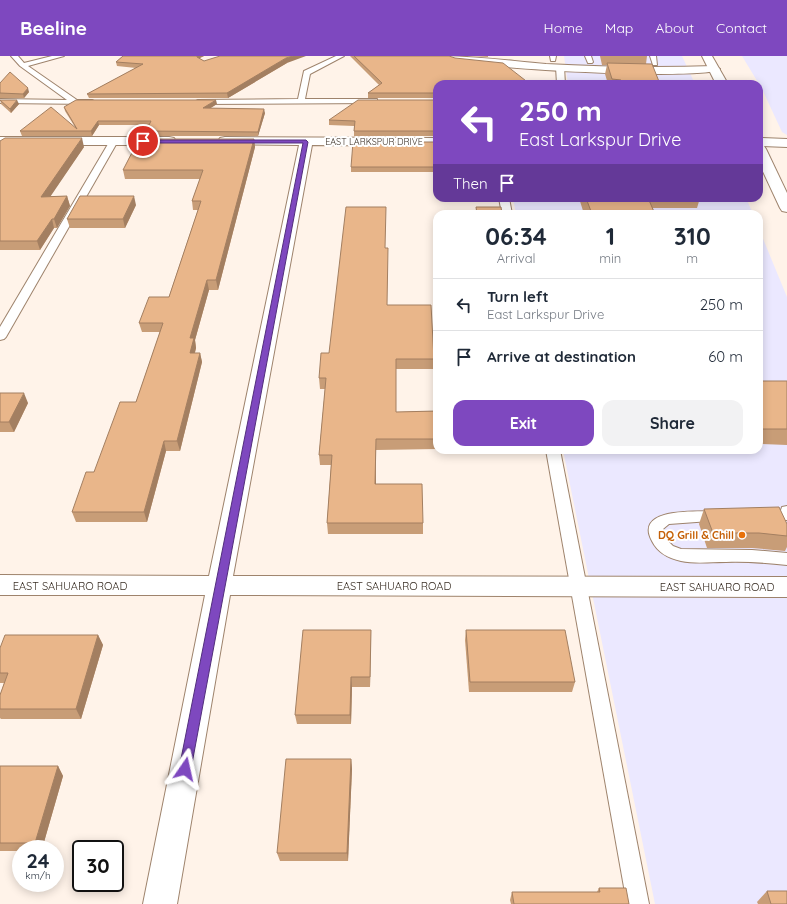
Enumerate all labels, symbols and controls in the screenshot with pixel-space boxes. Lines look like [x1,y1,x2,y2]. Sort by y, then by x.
text: Beeline [20,16,87,40]
text: Home [544,19,583,37]
text: Map [605,19,633,37]
text: About [655,19,694,37]
text: Contact [716,19,767,37]
text: 250 m [519,93,602,128]
icon: left [453,96,505,148]
pin [126,124,160,158]
text: East Larkspur Drive [519,128,681,151]
icon: arrive [132,130,154,152]
street label: EAST LARKSPUR DRIVE [325,136,423,147]
icon: arrive [496,172,518,194]
text: Then [453,174,488,193]
text: 06:34 [485,221,547,251]
text: 1 [606,221,615,251]
text: 310 [674,221,711,251]
text: Arrival [497,250,536,266]
text: min [599,250,621,266]
text: m [686,250,698,266]
text: Turn left [487,287,549,306]
icon: left [453,294,475,316]
text: 250 m [700,295,743,314]
text: East Larkspur Drive [487,306,604,322]
icon: arrive [453,346,475,368]
text: Arrive at destination [487,347,636,366]
text: 60 m [708,347,743,366]
button: Exit [453,400,594,446]
button: Share [602,400,743,446]
place label: DQ Grill & Chill [658,528,734,542]
marker: DQ Grill & Chill [737,530,747,540]
street label: EAST SAHUARO ROAD [13,579,127,593]
street label: EAST SAHUARO ROAD [337,579,451,593]
street label: EAST SAHUARO ROAD [660,580,774,594]
position arrow [164,748,206,790]
speed limit sign: 30 [72,840,124,892]
text: 24 [26,848,50,873]
text: km/h [25,869,51,882]

